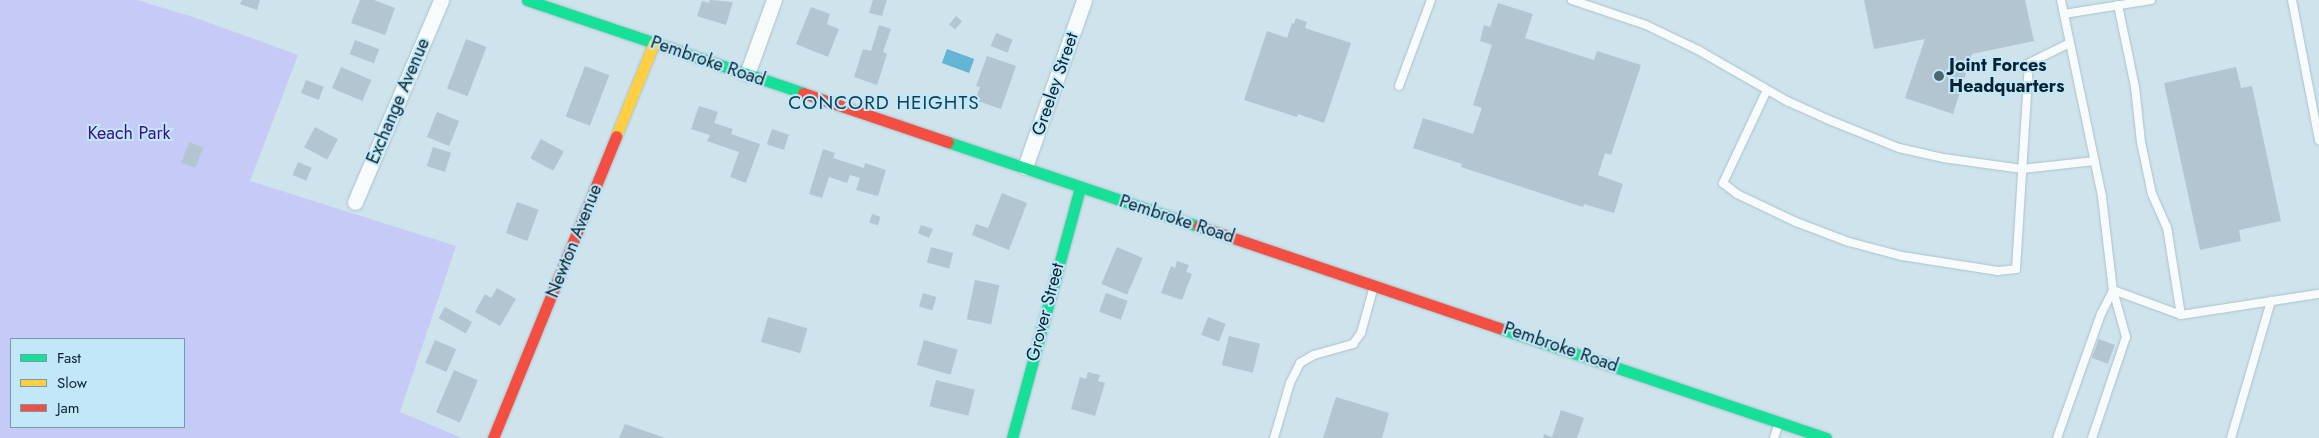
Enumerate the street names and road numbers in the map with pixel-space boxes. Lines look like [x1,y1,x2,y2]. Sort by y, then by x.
street label: Greeley Street [1027,30,1083,138]
street label: Pembroke Road [648,31,768,91]
street label: Exchange Avenue [362,35,434,167]
street label: Newton Avenue [541,181,607,301]
street label: Pembroke Road [1117,190,1237,248]
street label: Grover Street [1022,260,1068,364]
street label: Pembroke Road [1501,317,1621,377]

